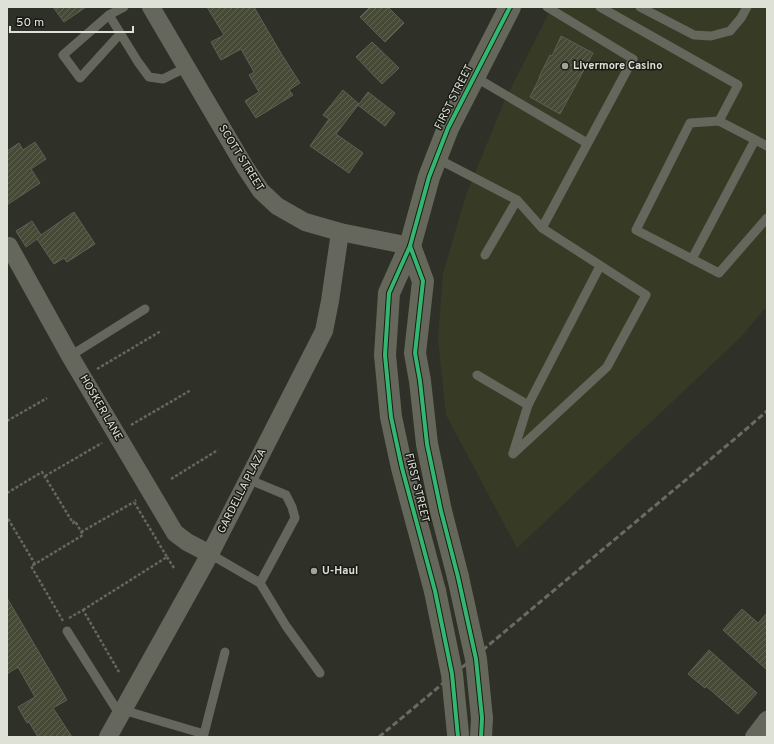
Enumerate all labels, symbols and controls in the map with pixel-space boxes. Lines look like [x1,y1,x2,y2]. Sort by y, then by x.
scale bar [10,8,133,34]
text: 50 m [16,15,44,31]
place label: Livermore Casino [573,59,662,73]
marker: Livermore Casino [560,61,570,71]
street label: FIRST STREET [432,62,476,132]
street label: SCOTT STREET [215,122,267,194]
street label: HOSKER LANE [76,373,126,443]
street label: GARDELLA PLAZA [215,446,269,536]
street label: FIRST STREET [402,452,432,524]
place label: U-Haul [322,564,358,578]
marker: U-Haul [309,566,319,576]

